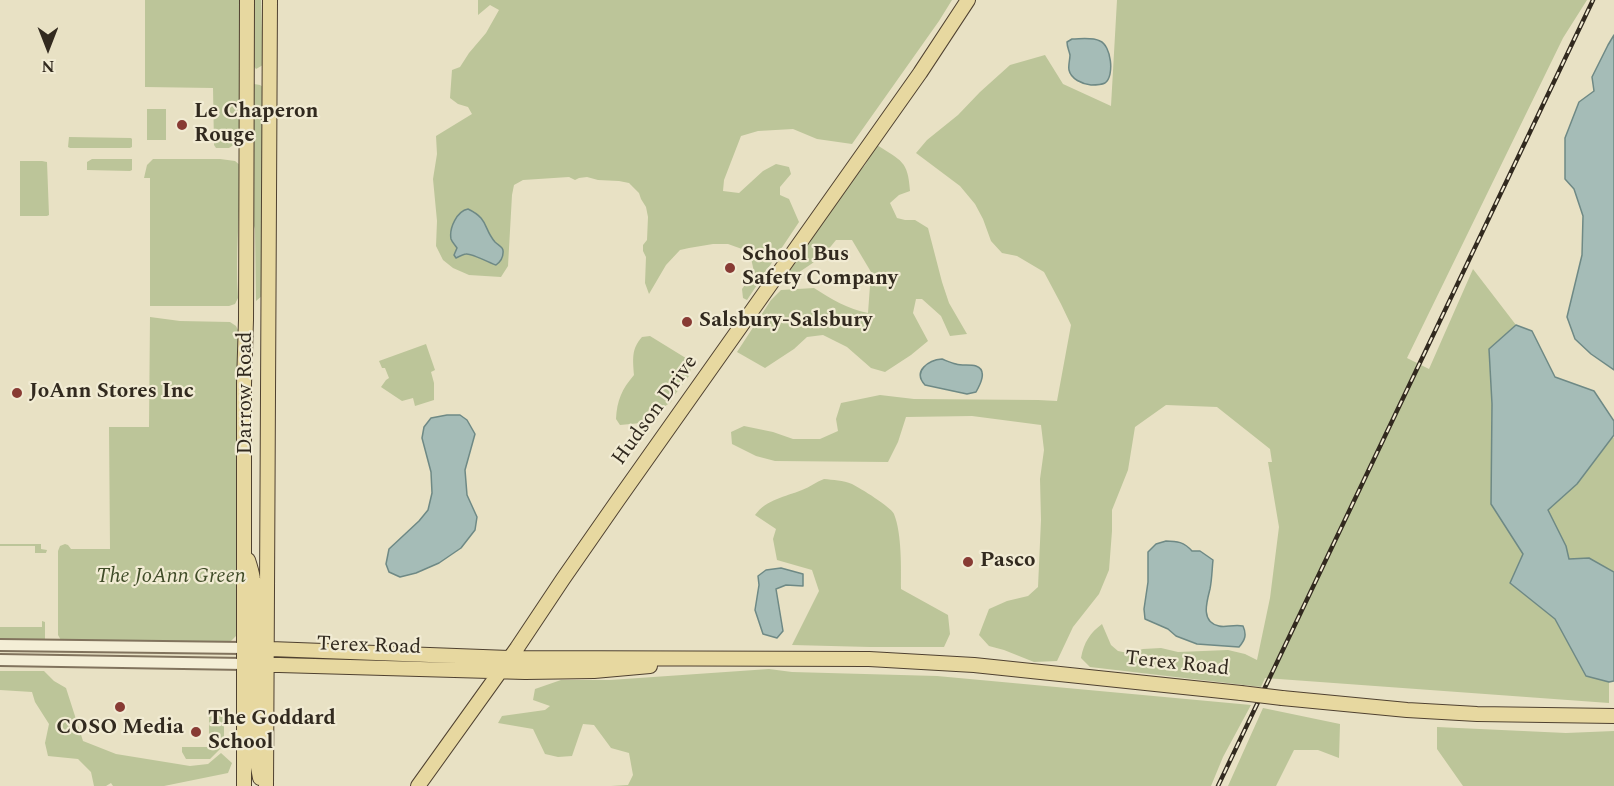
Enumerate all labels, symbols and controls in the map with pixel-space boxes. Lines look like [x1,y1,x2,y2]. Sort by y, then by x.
north arrow [18,18,78,78]
text: N [41,54,55,78]
place label: Le Chaperon Rouge [194,100,318,150]
marker: Le Chaperon Rouge [175,118,189,132]
place label: School Bus Safety Company [742,243,898,293]
marker: School Bus Safety Company [723,261,737,275]
place label: Salsbury-Salsbury [699,309,872,335]
marker: Salsbury-Salsbury [680,315,694,329]
street label: Darrow Road [234,332,260,454]
street label: Hudson Drive [608,351,704,471]
place label: JoAnn Stores Inc [29,380,194,406]
marker: JoAnn Stores Inc [10,386,24,400]
place label: Pasco [980,549,1036,575]
marker: Pasco [961,555,975,569]
park label: The JoAnn Green [96,565,246,591]
street label: Terex Road [316,633,422,661]
street label: Terex Road [1124,647,1230,683]
marker: COSO Media [113,700,127,714]
place label: The Goddard School [208,707,336,757]
place label: COSO Media [56,716,184,742]
marker: The Goddard School [189,725,203,739]

